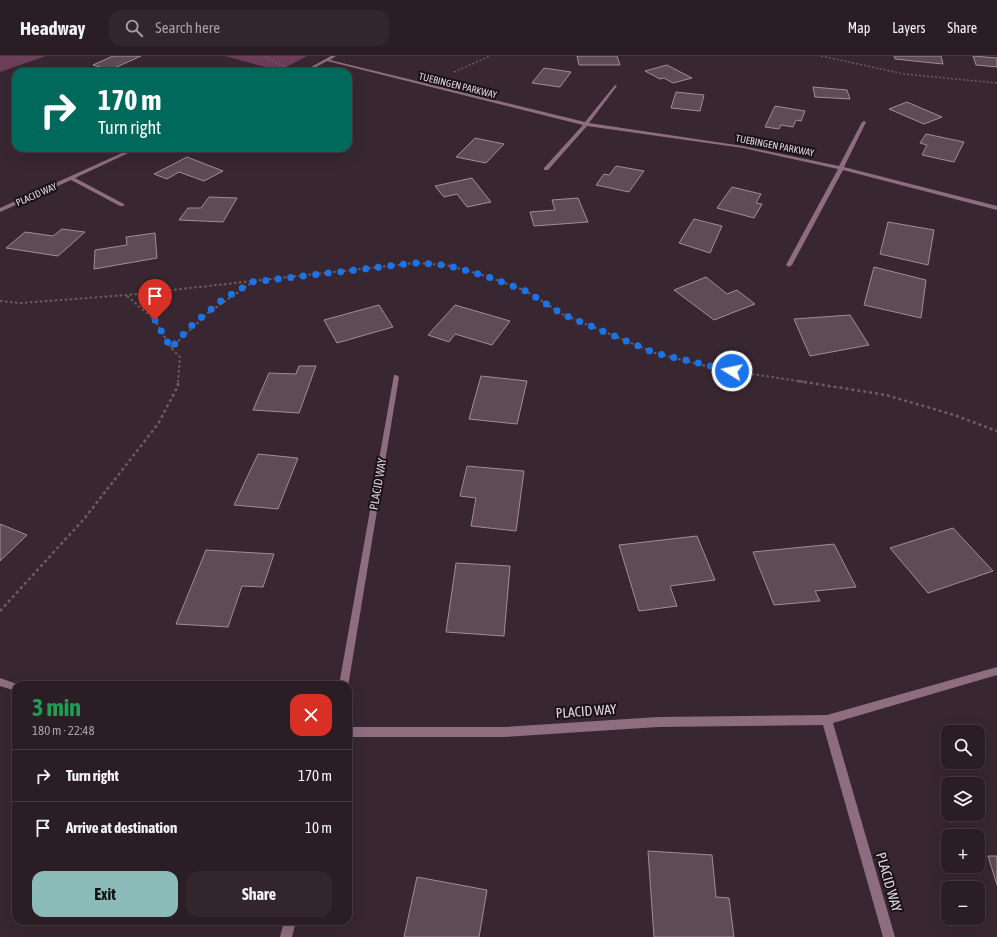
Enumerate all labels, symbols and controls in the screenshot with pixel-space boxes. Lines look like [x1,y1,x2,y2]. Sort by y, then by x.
search box [109,10,389,46]
text: Headway [20,17,85,39]
icon: search [123,17,145,39]
text: Search here [155,19,220,36]
text: Map [848,20,870,36]
text: Layers [892,20,925,36]
text: Share [947,20,977,36]
street label: TUEBINGEN PARKWAY [418,70,498,101]
icon: right [32,84,84,136]
text: 170 m [98,84,161,116]
text: Turn right [98,117,161,138]
street label: TUEBINGEN PARKWAY [735,132,816,159]
street label: PLACID WAY [14,180,59,208]
pin [138,279,172,320]
icon: arrive [144,285,166,307]
position arrow [711,350,753,392]
street label: PLACID WAY [367,456,390,511]
text: 3 min [32,694,81,721]
button: close [290,694,332,736]
street label: PLACID WAY [555,701,618,721]
text: 180 m · 22:48 [32,723,95,738]
map controls [941,725,985,925]
button: search [941,725,985,769]
icon: right [32,765,54,787]
text: Turn right [66,767,119,784]
text: 170 m [298,767,332,784]
button: layers [941,777,985,821]
icon: arrive [32,817,54,839]
text: Arrive at destination [66,819,177,836]
text: 10 m [305,819,332,836]
button: + [941,829,985,873]
street label: PLACID WAY [873,850,905,914]
button: Exit [32,871,178,917]
button: Share [186,871,332,917]
button: − [941,881,985,925]

